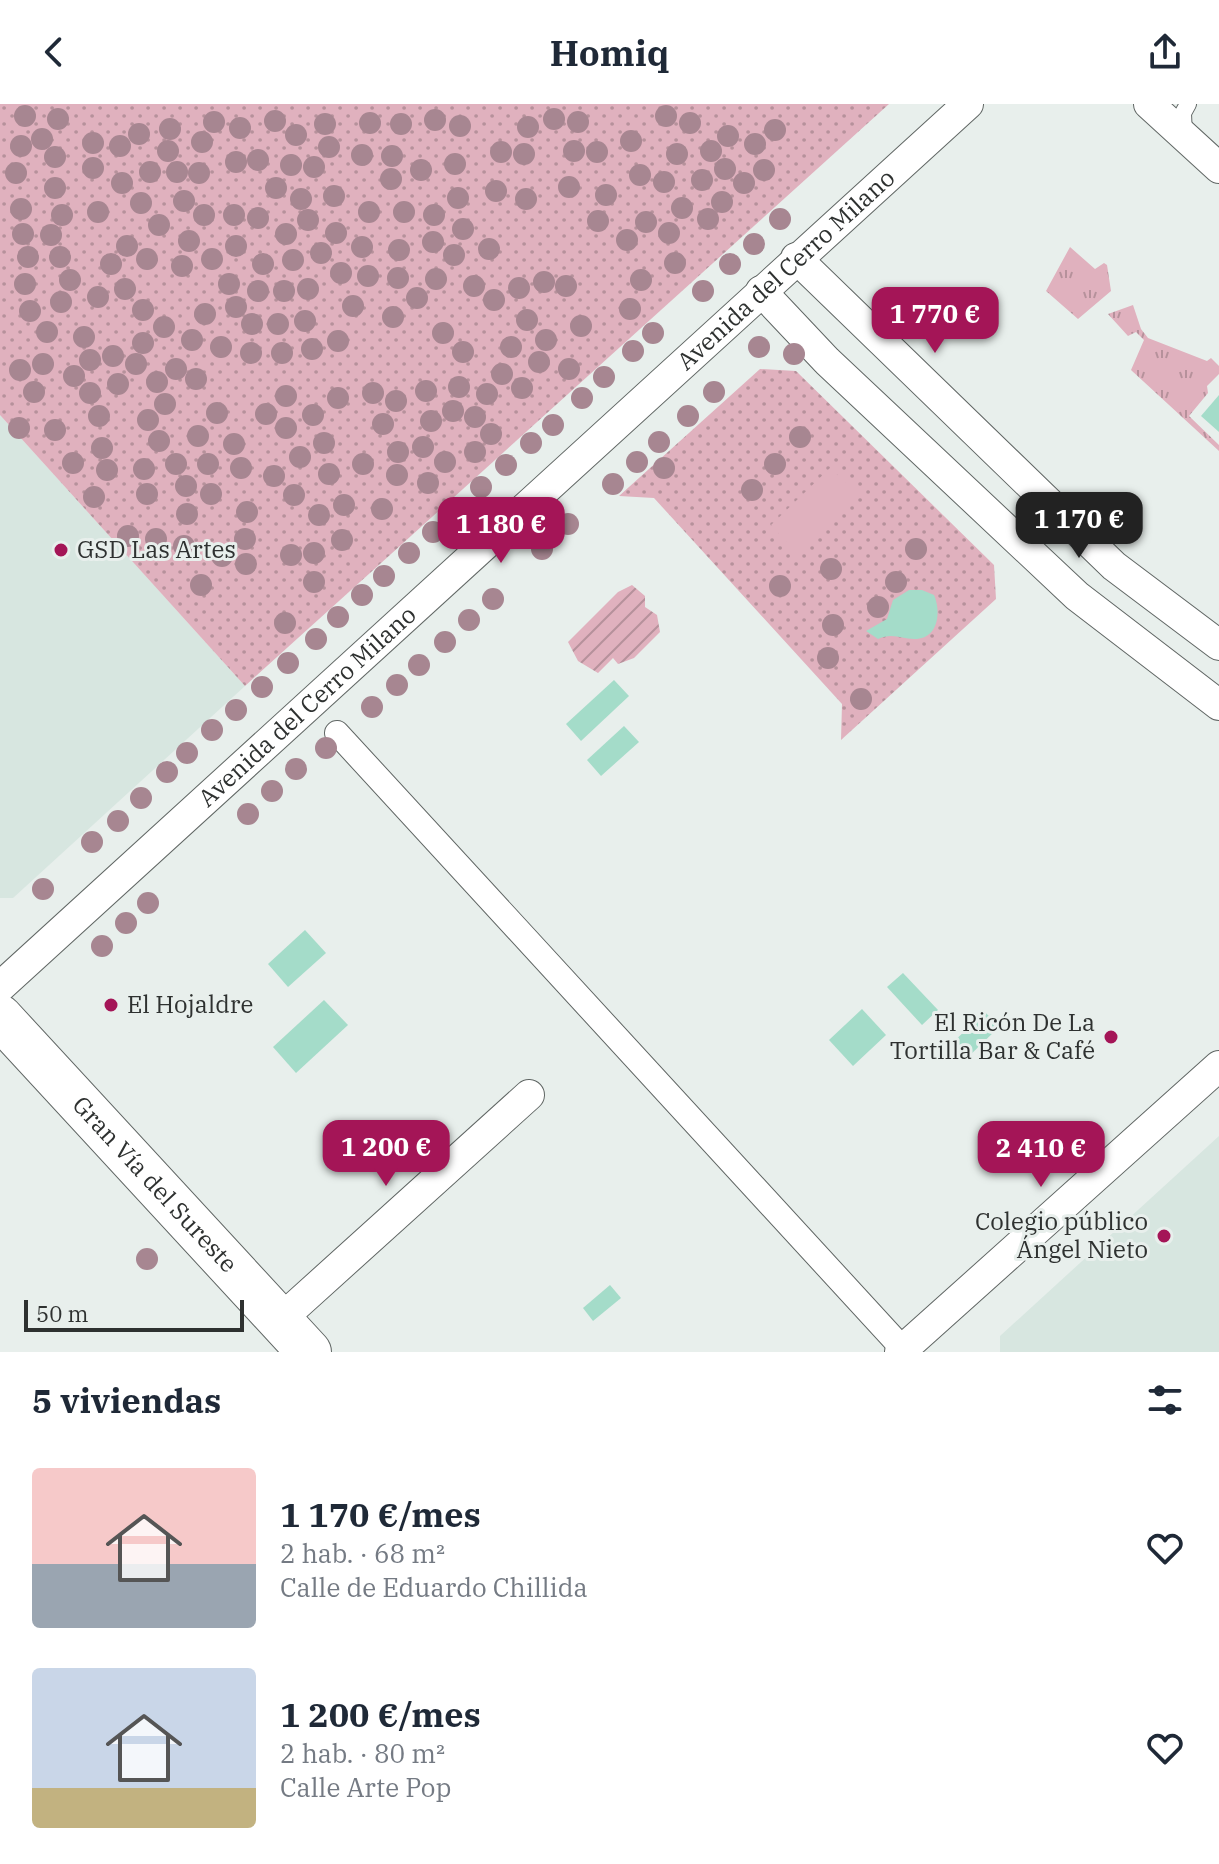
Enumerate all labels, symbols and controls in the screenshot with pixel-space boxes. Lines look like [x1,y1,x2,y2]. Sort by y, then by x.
text: Homiq [550,29,669,76]
icon: back [32,30,76,74]
icon: share [1143,30,1187,74]
street label: Avenida del Cerro Milano [670,162,901,377]
pin: 1 770 € [861,287,1009,355]
text: 1 770 € [890,296,980,330]
pin: 1 170 € [1005,492,1153,560]
pin: 1 180 € [427,497,575,565]
text: 1 170 € [1034,501,1124,535]
text: 1 180 € [456,506,546,540]
place label: GSD Las Artes [77,533,236,565]
marker: GSD Las Artes [52,541,70,559]
street label: Avenida del Cerro Milano [191,598,422,813]
place label: El Hojaldre [127,988,253,1020]
marker: El Hojaldre [102,996,120,1014]
place label: El Ricón De La Tortilla Bar & Café [890,1006,1095,1066]
marker: El Ricón De La Tortilla Bar & Café [1102,1028,1120,1046]
street label: Gran Vía del Sureste [66,1089,245,1279]
pin: 1 200 € [312,1120,460,1188]
pin: 2 410 € [967,1121,1115,1189]
text: 1 200 € [341,1129,431,1163]
text: 2 410 € [996,1130,1086,1164]
place label: Colegio público Ángel Nieto [975,1205,1148,1265]
marker: Colegio público Ángel Nieto [1155,1227,1173,1245]
scale bar [24,1296,244,1332]
text: 50 m [36,1299,88,1328]
text: 5 viviendas [32,1378,221,1422]
icon: filters [1143,1378,1187,1422]
text: 1 170 €/mes [280,1492,481,1536]
icon: home [96,1500,192,1596]
icon: heart [1143,1526,1187,1570]
text: 2 hab. · 68 m² [280,1536,445,1570]
text: Calle de Eduardo Chillida [280,1570,588,1604]
text: 1 200 €/mes [280,1692,481,1736]
icon: home [96,1700,192,1796]
icon: heart [1143,1726,1187,1770]
text: 2 hab. · 80 m² [280,1736,445,1770]
text: Calle Arte Pop [280,1770,451,1804]

